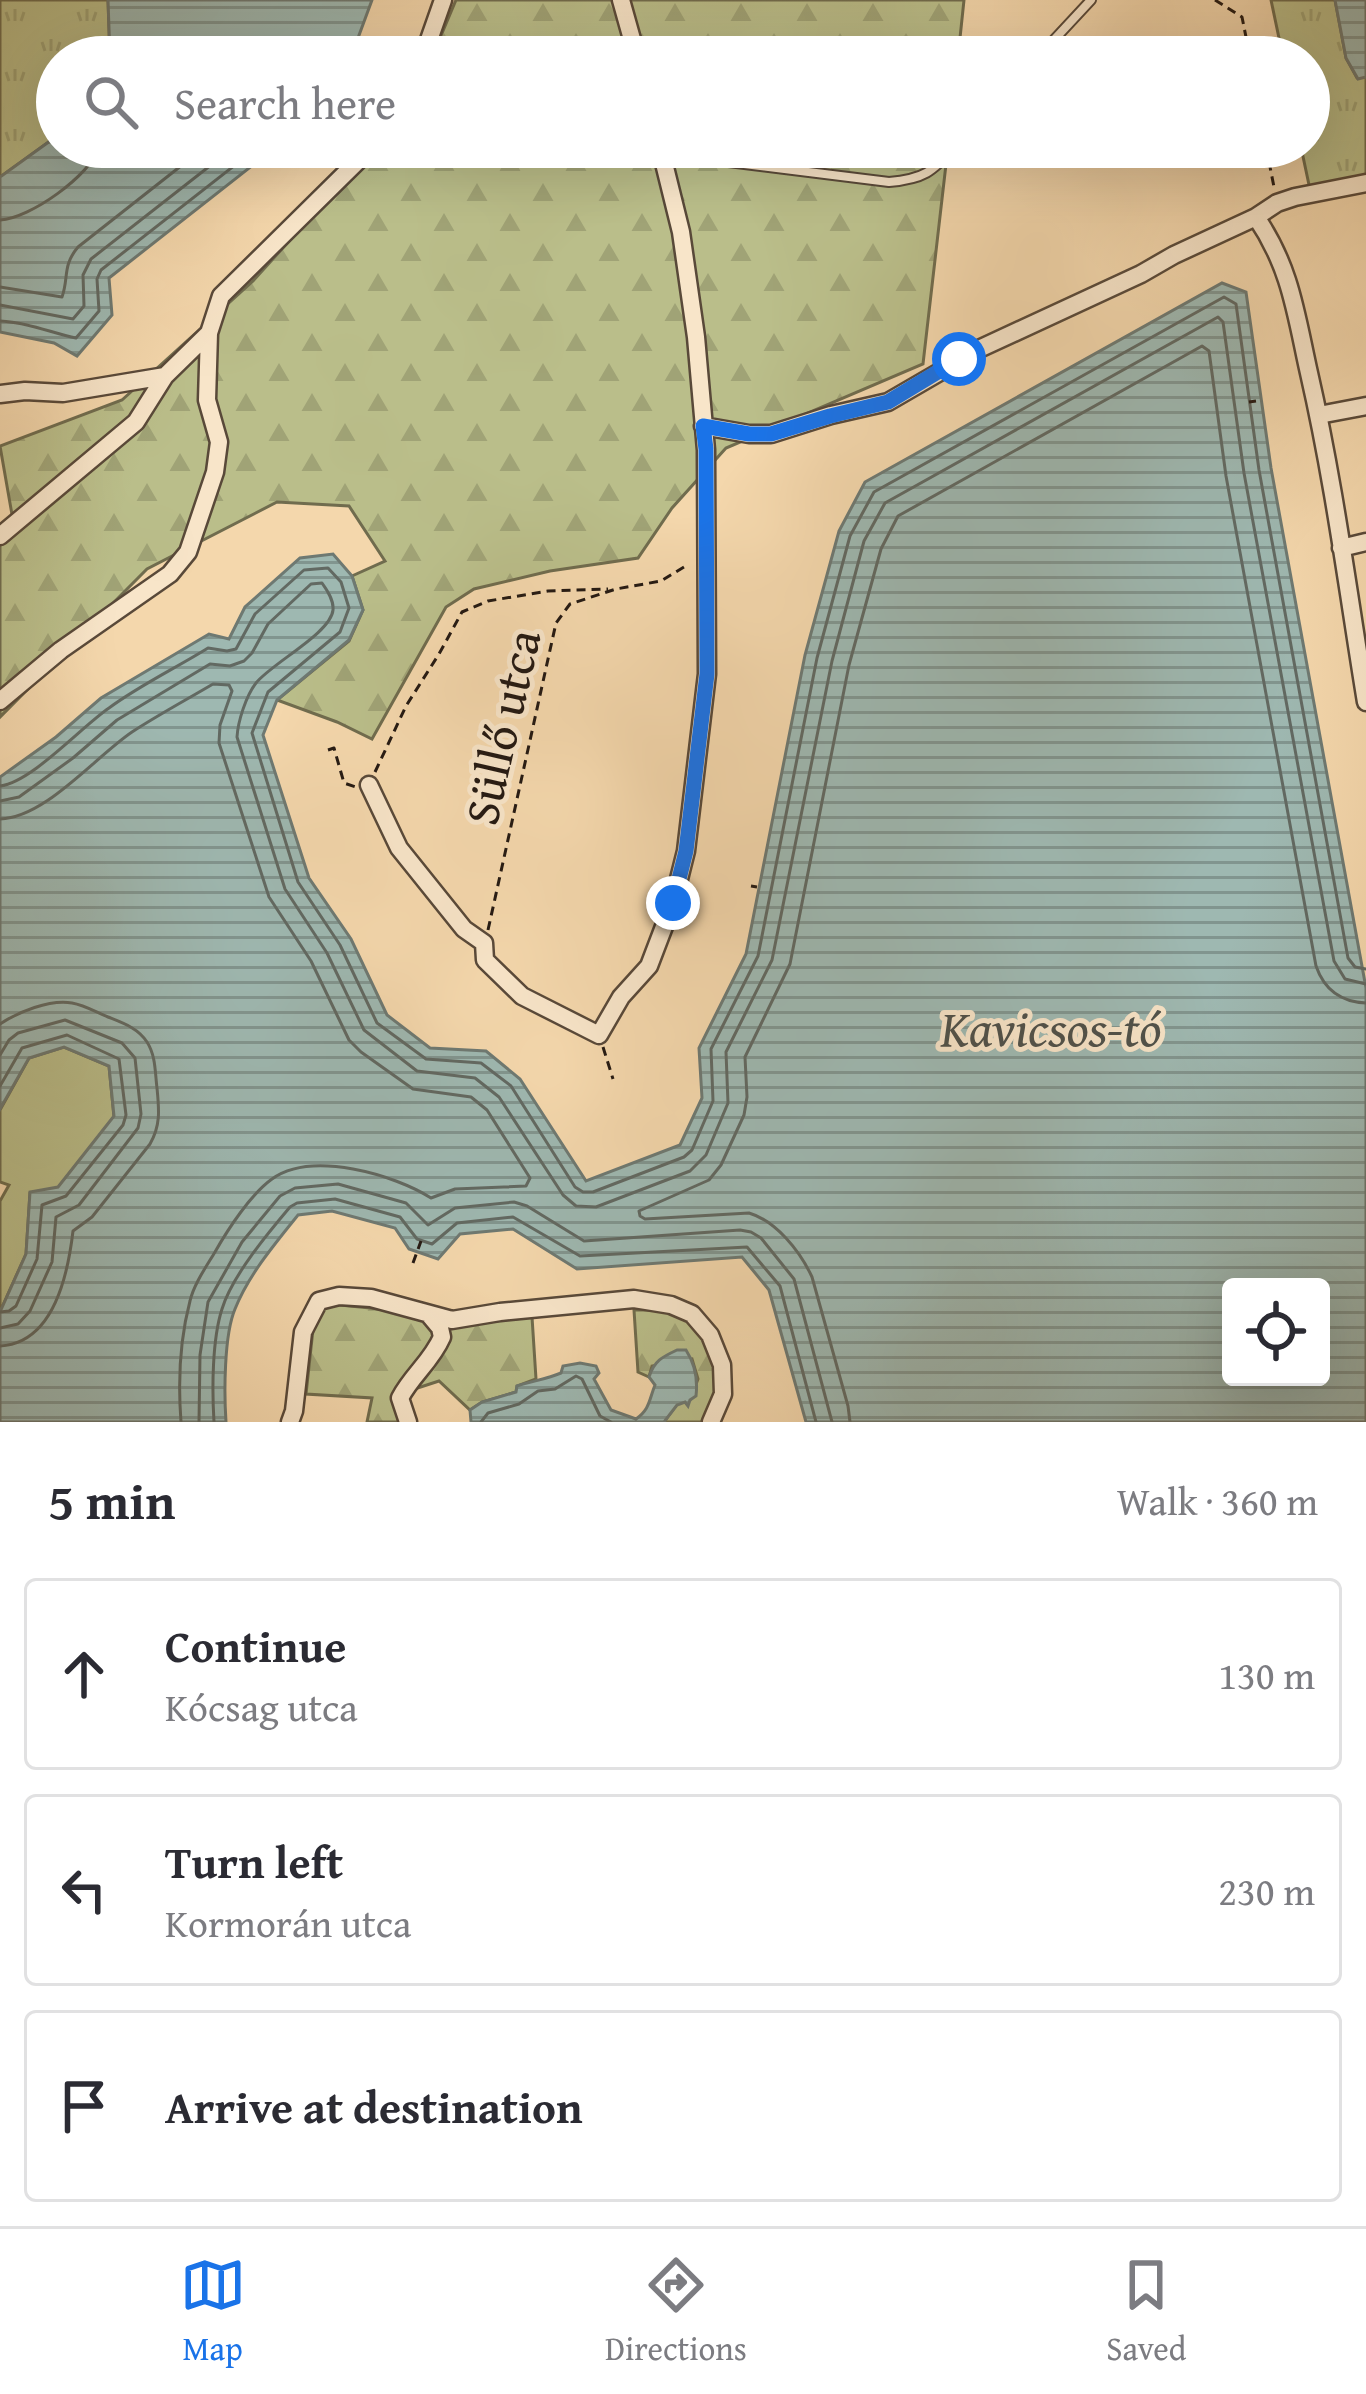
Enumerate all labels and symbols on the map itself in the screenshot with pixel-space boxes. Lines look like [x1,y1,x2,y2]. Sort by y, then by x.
route start [932,332,986,386]
street label: Süllő utca [445,622,558,831]
route end [646,876,700,930]
water label: Kavicsos-tó [940,990,1161,1065]

